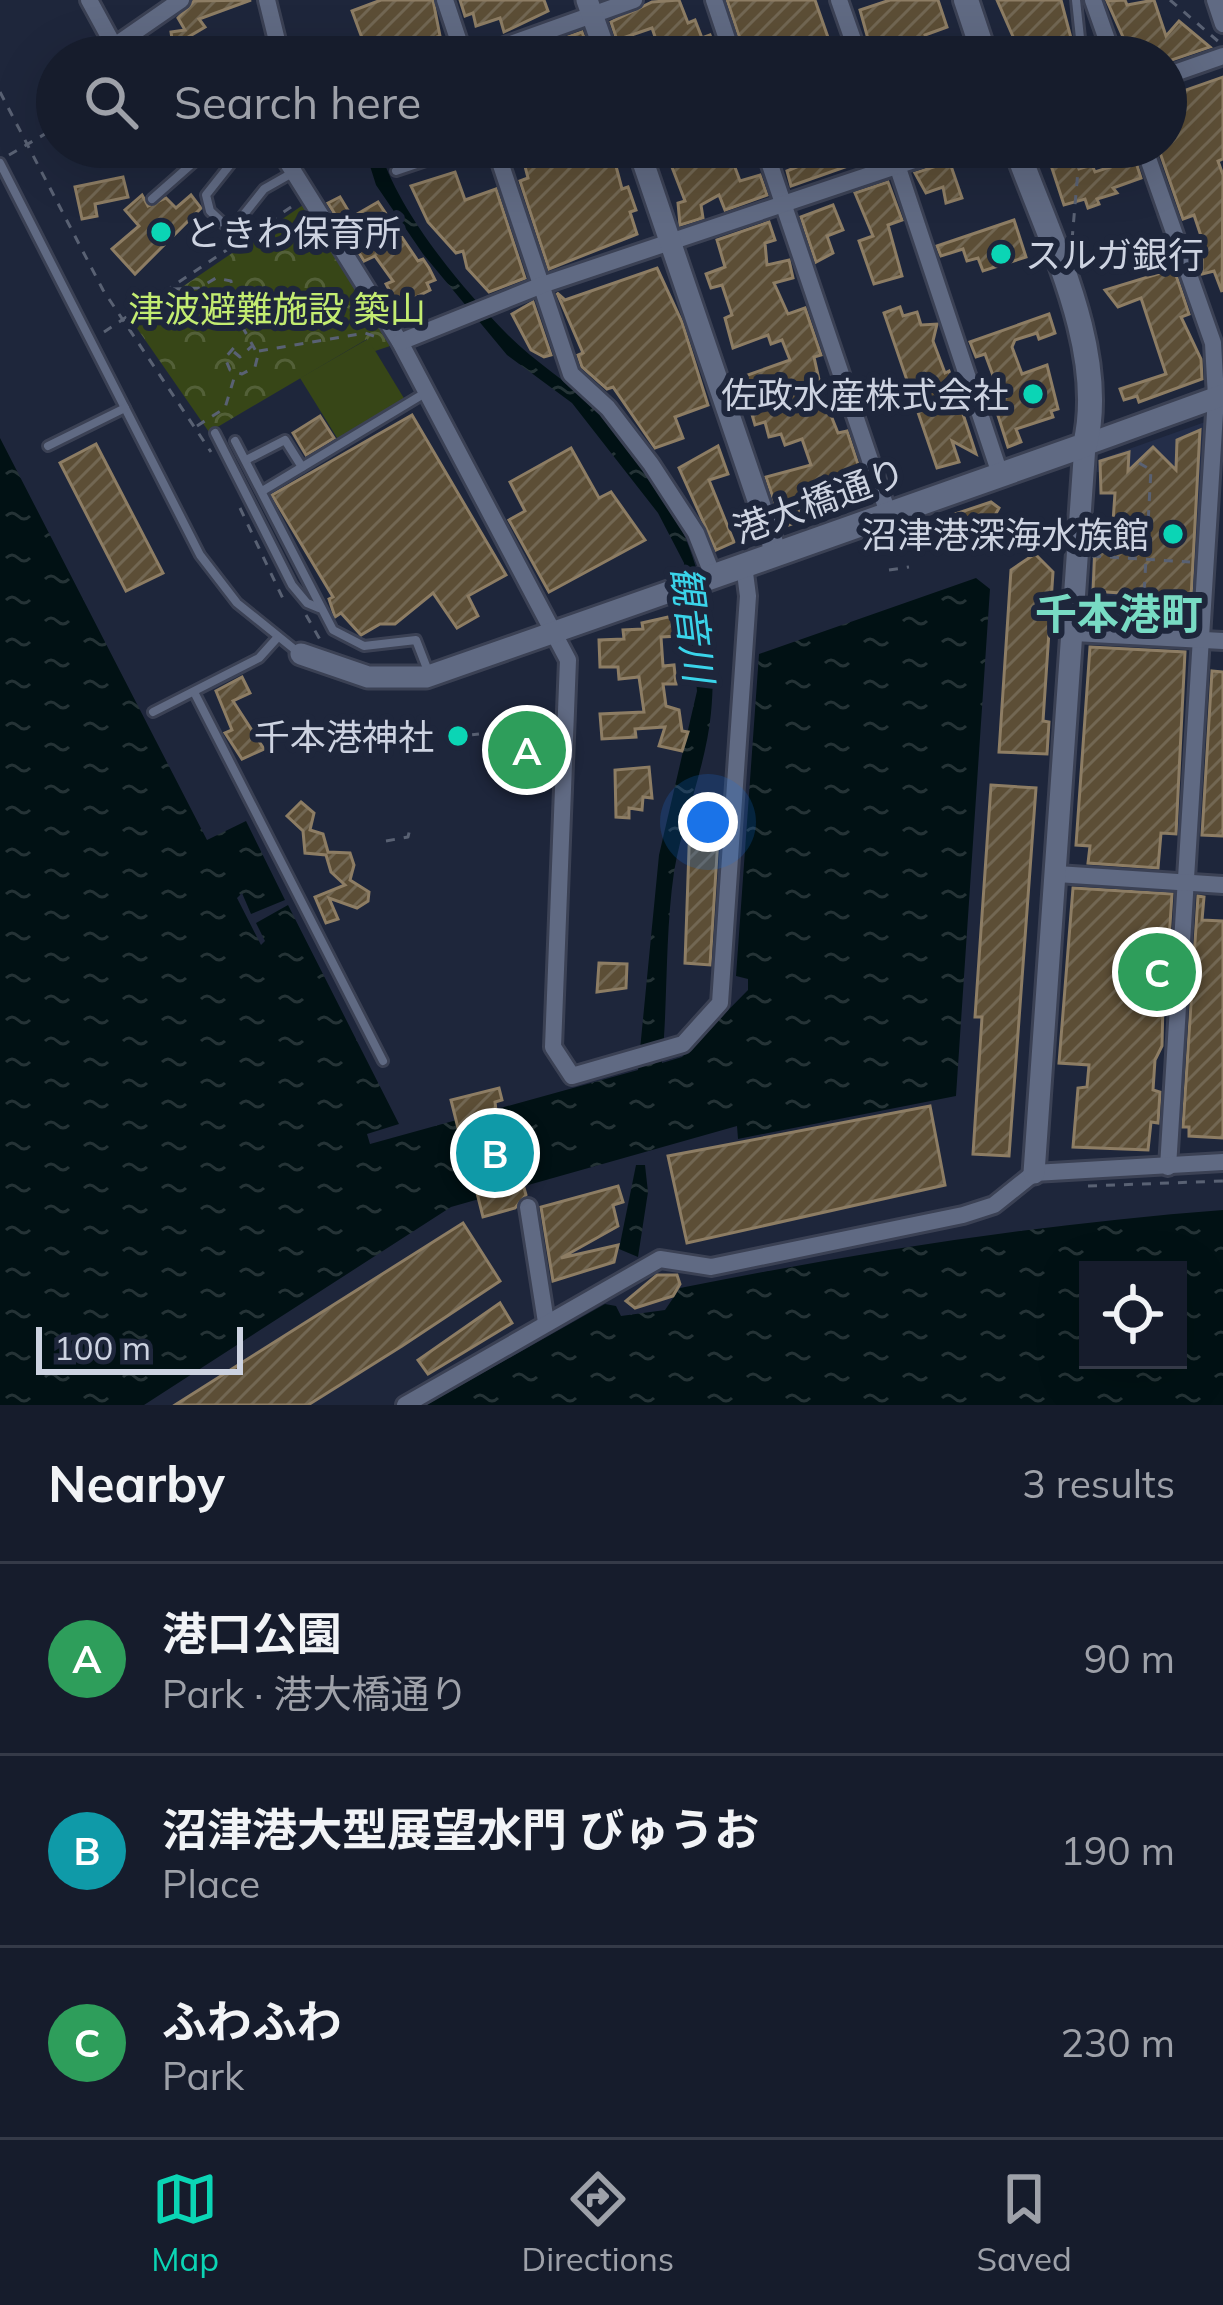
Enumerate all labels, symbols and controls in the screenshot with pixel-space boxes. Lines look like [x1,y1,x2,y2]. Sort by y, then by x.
search box [36,36,1187,168]
icon: search [78,69,144,135]
text: Search here [174,74,421,130]
place label: ときわ保育所 [185,210,401,255]
marker: ときわ保育所 [148,219,174,245]
place label: スルガ銀行 [1025,232,1204,277]
marker: スルガ銀行 [988,241,1014,267]
park label: 津波避難施設 築山 [128,286,426,331]
place label: 佐政水産株式会社 [721,372,1009,417]
marker: 佐政水産株式会社 [1020,381,1046,407]
street label: 港大橋通り [727,448,911,552]
place label: 沼津港深海水族館 [861,512,1149,557]
marker: 沼津港深海水族館 [1160,521,1186,547]
water label: 観音川 [662,563,725,689]
district label: 千本港町 [1035,587,1203,640]
pin: A [488,705,566,795]
place label: 千本港神社 [254,714,434,759]
marker: 千本港神社 [445,723,471,749]
your location [678,792,738,852]
pin: C [1118,927,1196,1017]
pin: B [456,1108,534,1198]
map controls [1079,1261,1187,1369]
button: locate [1079,1261,1187,1369]
scale bar [36,1321,243,1374]
text: 100 m [54,1327,151,1368]
text: Nearby [48,1451,225,1515]
text: 3 results [1022,1459,1175,1508]
text: 港口公園 [162,1605,342,1661]
text: A [72,1634,102,1683]
text: 90 m [1084,1634,1175,1683]
text: Park · 港大橋通り [162,1669,468,1718]
text: 沼津港大型展望水門 びゅうお [162,1801,759,1857]
text: B [74,1826,100,1875]
text: 190 m [1060,1826,1175,1875]
text: Place [162,1859,260,1908]
text: ふわふわ [162,1993,342,2049]
text: C [74,2018,100,2067]
text: 230 m [1060,2018,1175,2067]
text: Park [162,2051,244,2100]
tab: Map [151,2166,219,2279]
tab: Directions [522,2166,674,2279]
tab: Saved [977,2166,1072,2279]

